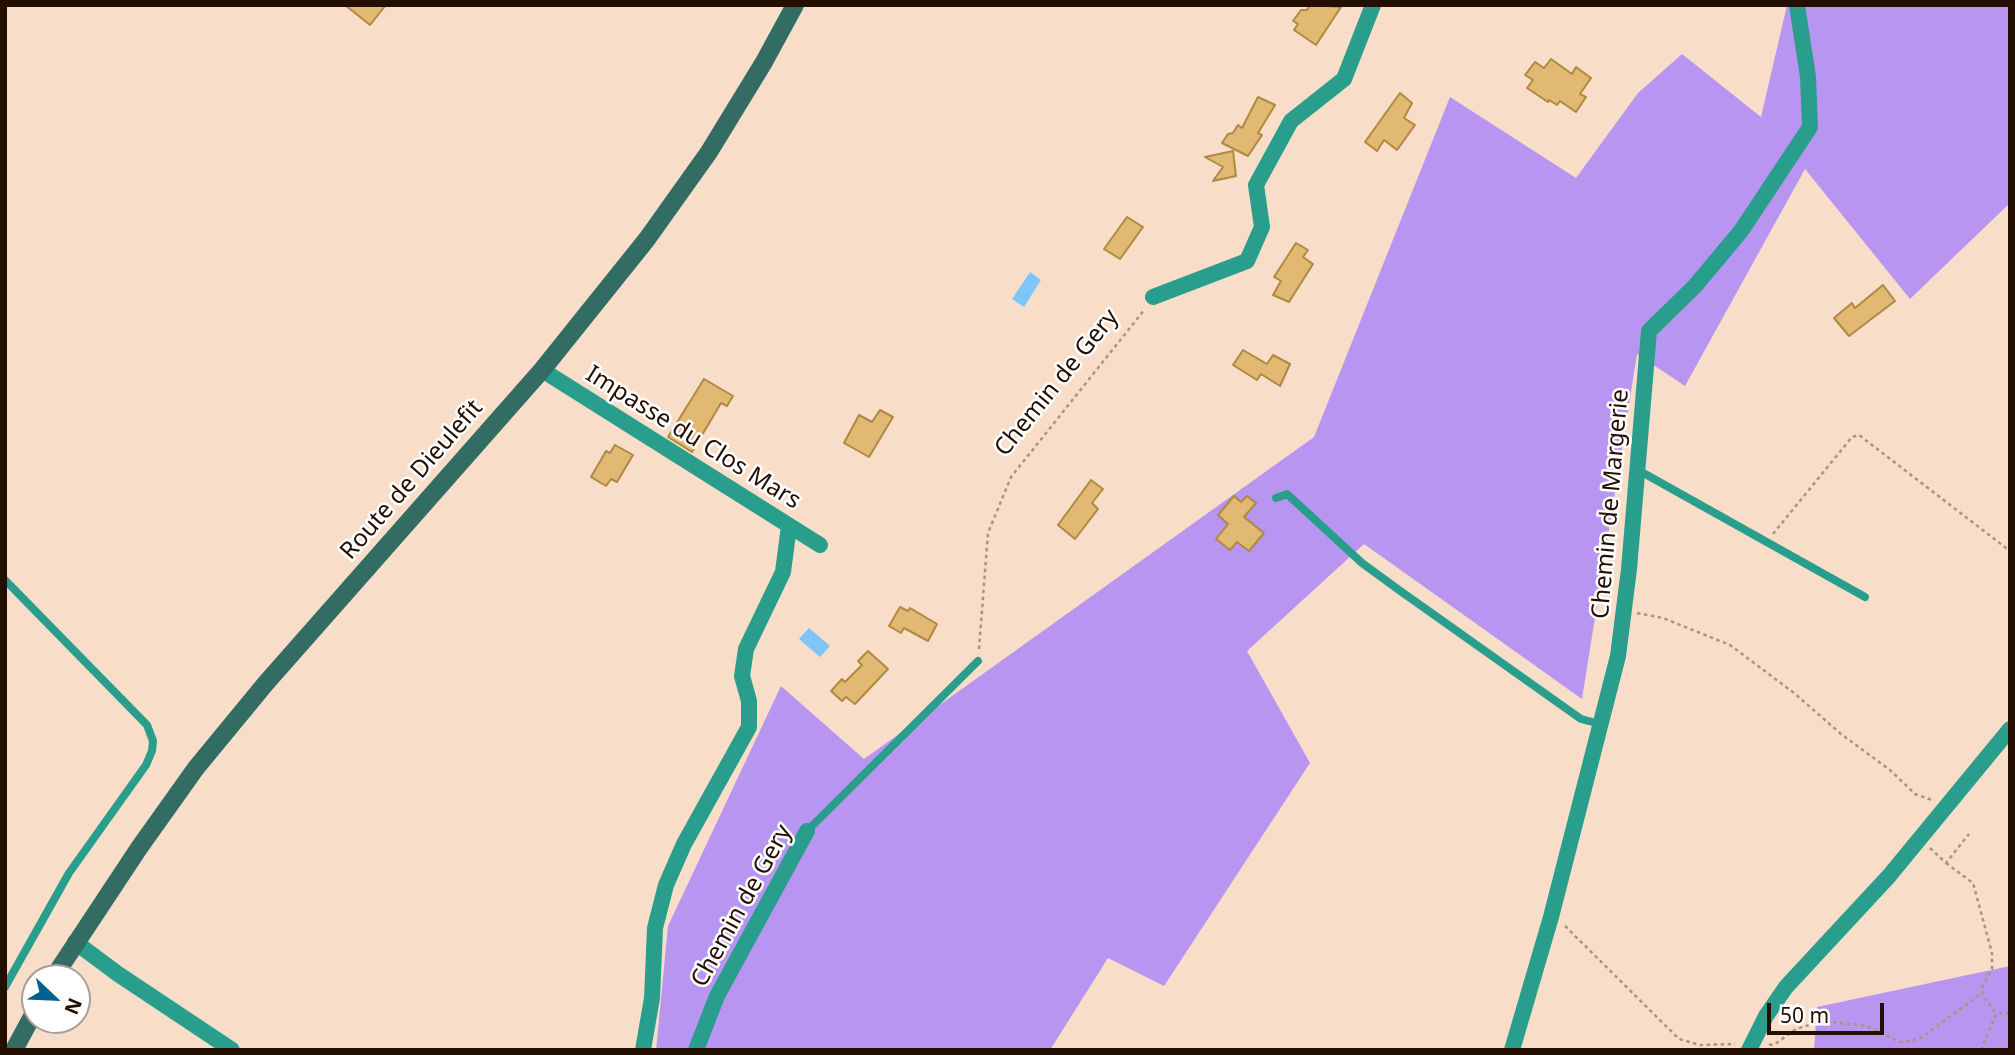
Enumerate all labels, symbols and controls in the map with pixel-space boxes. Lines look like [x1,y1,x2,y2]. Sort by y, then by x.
street label: Chemin de Gery [989,304,1125,462]
street label: Impasse du Clos Mars [580,360,806,516]
street label: Chemin de Margerie [1587,388,1635,620]
street label: Route de Dieulefit [335,394,489,566]
street label: Chemin de Gery [686,820,798,992]
north arrow [21,964,91,1034]
scale bar [1770,988,1887,1032]
text: N [59,994,88,1019]
text: 50 m [1780,1001,1829,1029]

